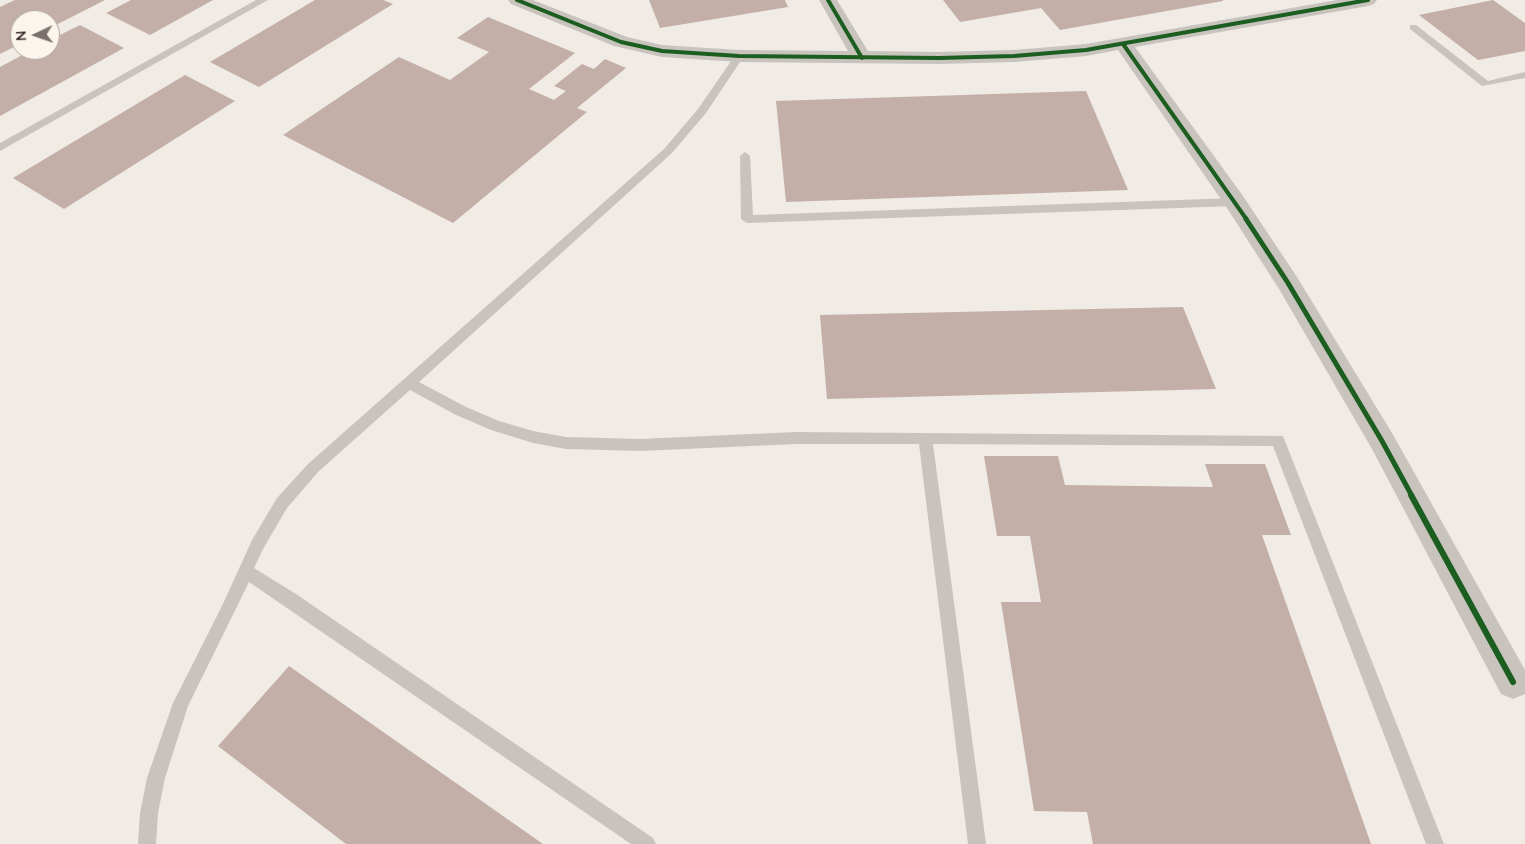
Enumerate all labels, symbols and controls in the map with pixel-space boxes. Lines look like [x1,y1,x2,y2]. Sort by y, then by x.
north arrow [10,10,60,60]
text: N [12,30,30,41]

